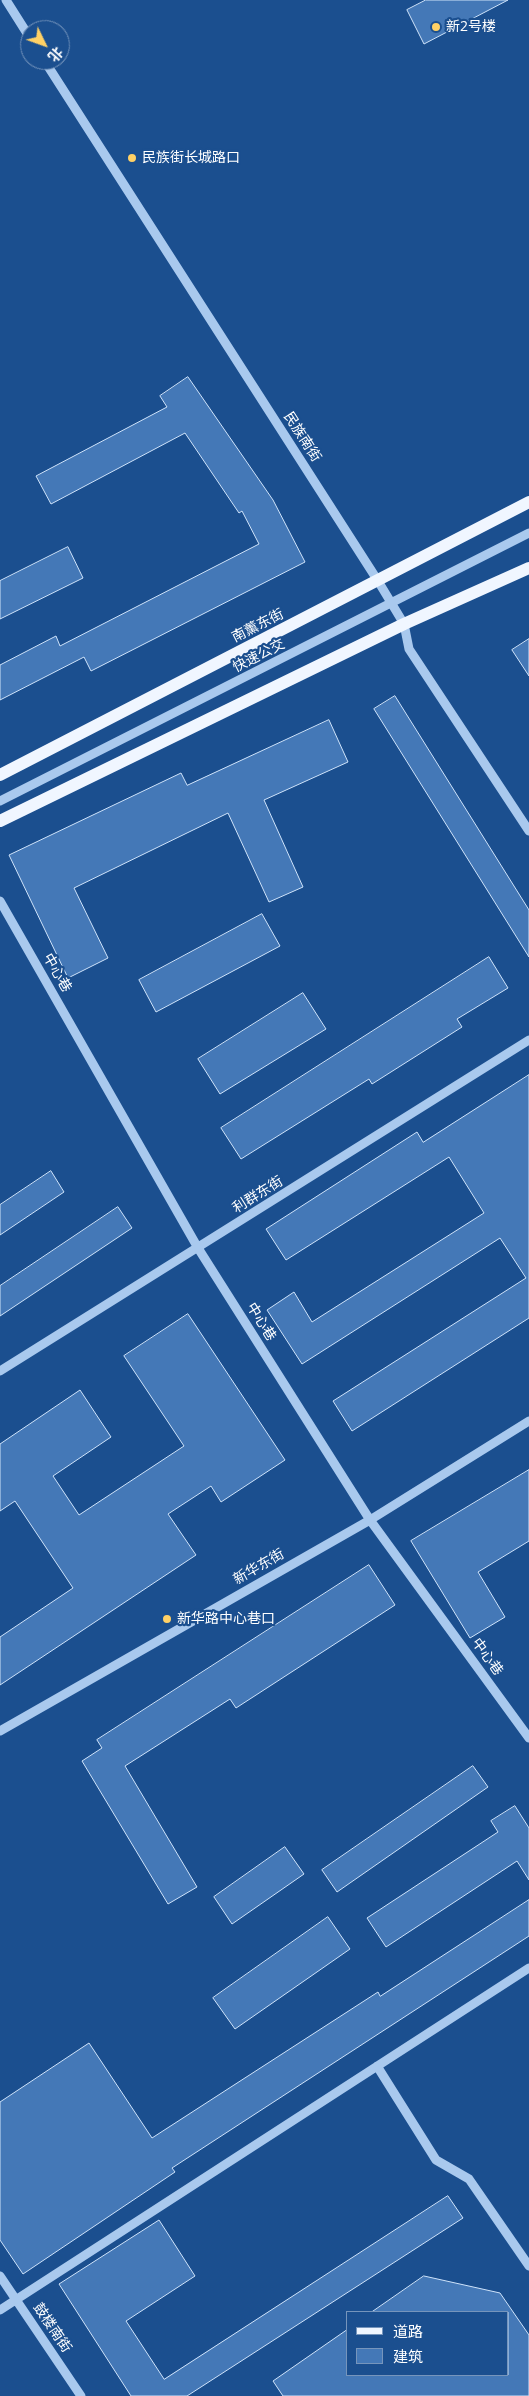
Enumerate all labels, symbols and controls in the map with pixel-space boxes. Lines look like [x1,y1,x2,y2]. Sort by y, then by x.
place label: 新2号楼 [446,19,496,35]
north arrow [20,20,70,70]
marker: 新2号楼 [430,21,442,33]
text: 北 [44,43,68,66]
place label: 民族街长城路口 [142,150,240,166]
marker: 民族街长城路口 [126,152,138,164]
street label: 民族南街 [280,409,324,465]
street label: 南薰东街 [229,606,287,646]
street label: 快速公交 [230,636,288,676]
street label: 中心巷 [39,951,75,995]
street label: 利群东街 [230,1173,286,1217]
street label: 中心巷 [243,1300,279,1344]
street label: 新华东街 [231,1546,287,1588]
place label: 新华路中心巷口 [177,1611,275,1627]
marker: 新华路中心巷口 [161,1613,173,1625]
street label: 中心巷 [468,1635,506,1679]
street label: 鼓楼南街 [29,2300,75,2356]
legend [346,2311,509,2376]
text: 道路 [393,2321,423,2341]
text: 建筑 [393,2346,423,2366]

